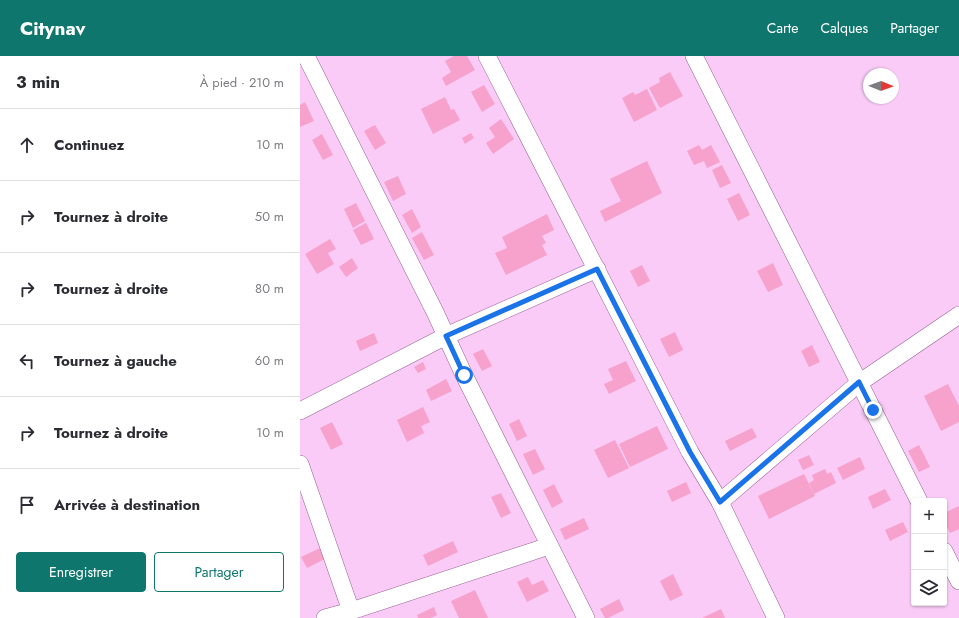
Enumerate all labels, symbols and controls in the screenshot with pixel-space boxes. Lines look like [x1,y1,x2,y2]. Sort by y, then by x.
text: Citynav [20,15,86,42]
text: Carte [767,18,798,38]
text: Calques [820,18,868,38]
text: Partager [890,18,939,38]
north arrow [863,68,899,104]
text: 3 min [16,70,60,94]
text: À pied · 210 m [200,73,284,92]
icon: ahead [16,134,38,156]
text: Continuez [54,134,124,156]
text: 10 m [256,135,284,154]
icon: right [16,206,38,228]
text: Tournez à droite [54,206,168,228]
text: 50 m [255,207,284,226]
icon: right [16,278,38,300]
text: Tournez à droite [54,278,168,300]
text: 80 m [255,279,284,298]
icon: left [16,350,38,372]
text: Tournez à gauche [54,350,177,372]
text: 60 m [255,351,284,370]
route start [455,366,473,384]
route end [864,401,882,419]
icon: right [16,422,38,444]
text: Tournez à droite [54,422,168,444]
text: 10 m [256,423,284,442]
icon: arrive [16,494,38,516]
text: Arrivée à destination [54,494,200,516]
map controls [911,498,947,606]
button: + [911,498,947,534]
button: − [911,534,947,570]
button: Enregistrer [16,552,146,592]
button: Partager [154,552,284,592]
button: layers [911,570,947,606]

